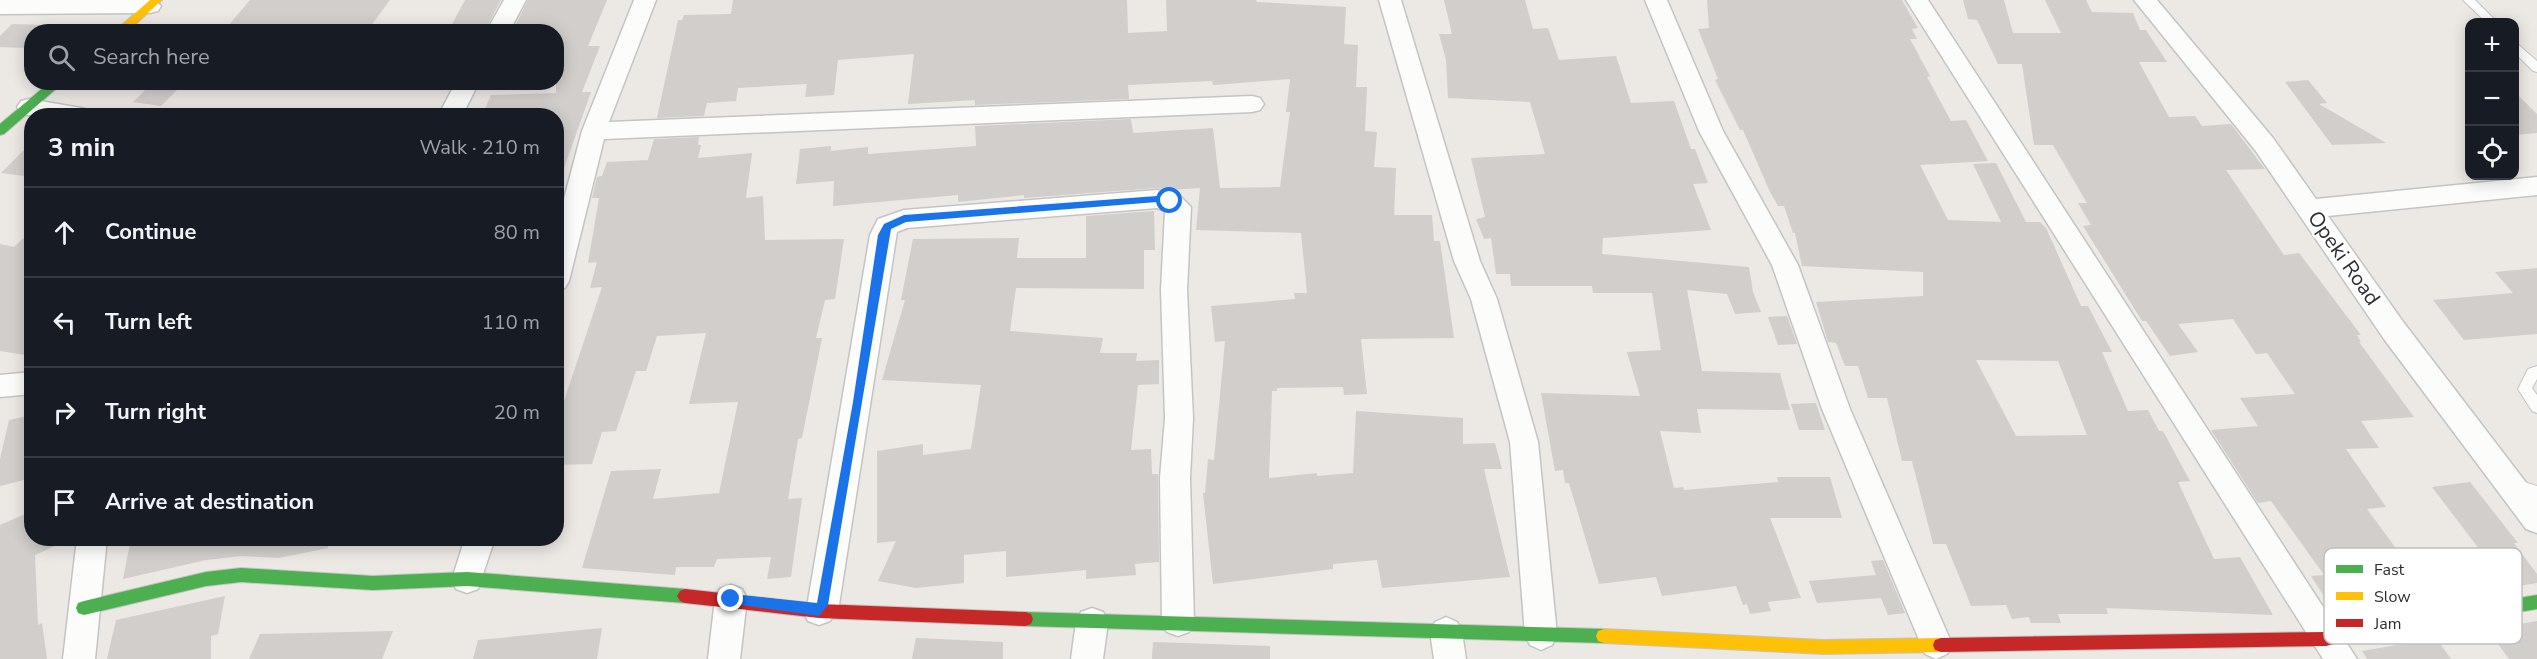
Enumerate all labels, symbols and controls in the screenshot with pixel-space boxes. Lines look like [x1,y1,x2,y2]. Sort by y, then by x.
map controls [2465,18,2519,180]
button: + [2465,18,2519,72]
search box [24,24,564,90]
icon: search [45,41,78,74]
text: Search here [93,42,210,72]
button: − [2465,72,2519,126]
button: locate [2465,126,2519,180]
text: 3 min [48,130,115,165]
text: Walk · 210 m [420,134,540,161]
route start [1156,187,1182,213]
street label: Opeki Road [2301,205,2387,311]
icon: ahead [48,216,81,249]
text: Continue [105,217,196,247]
text: 80 m [494,219,540,246]
icon: left [48,306,81,339]
text: Turn left [105,307,192,337]
text: 110 m [482,309,540,336]
icon: right [48,396,81,429]
text: Turn right [105,397,206,427]
text: 20 m [494,399,540,426]
icon: arrive [48,486,81,519]
text: Arrive at destination [105,487,314,517]
legend [2324,548,2522,644]
text: Fast [2374,559,2405,581]
route end [717,585,743,611]
text: Slow [2374,586,2411,608]
text: Jam [2373,613,2401,635]

